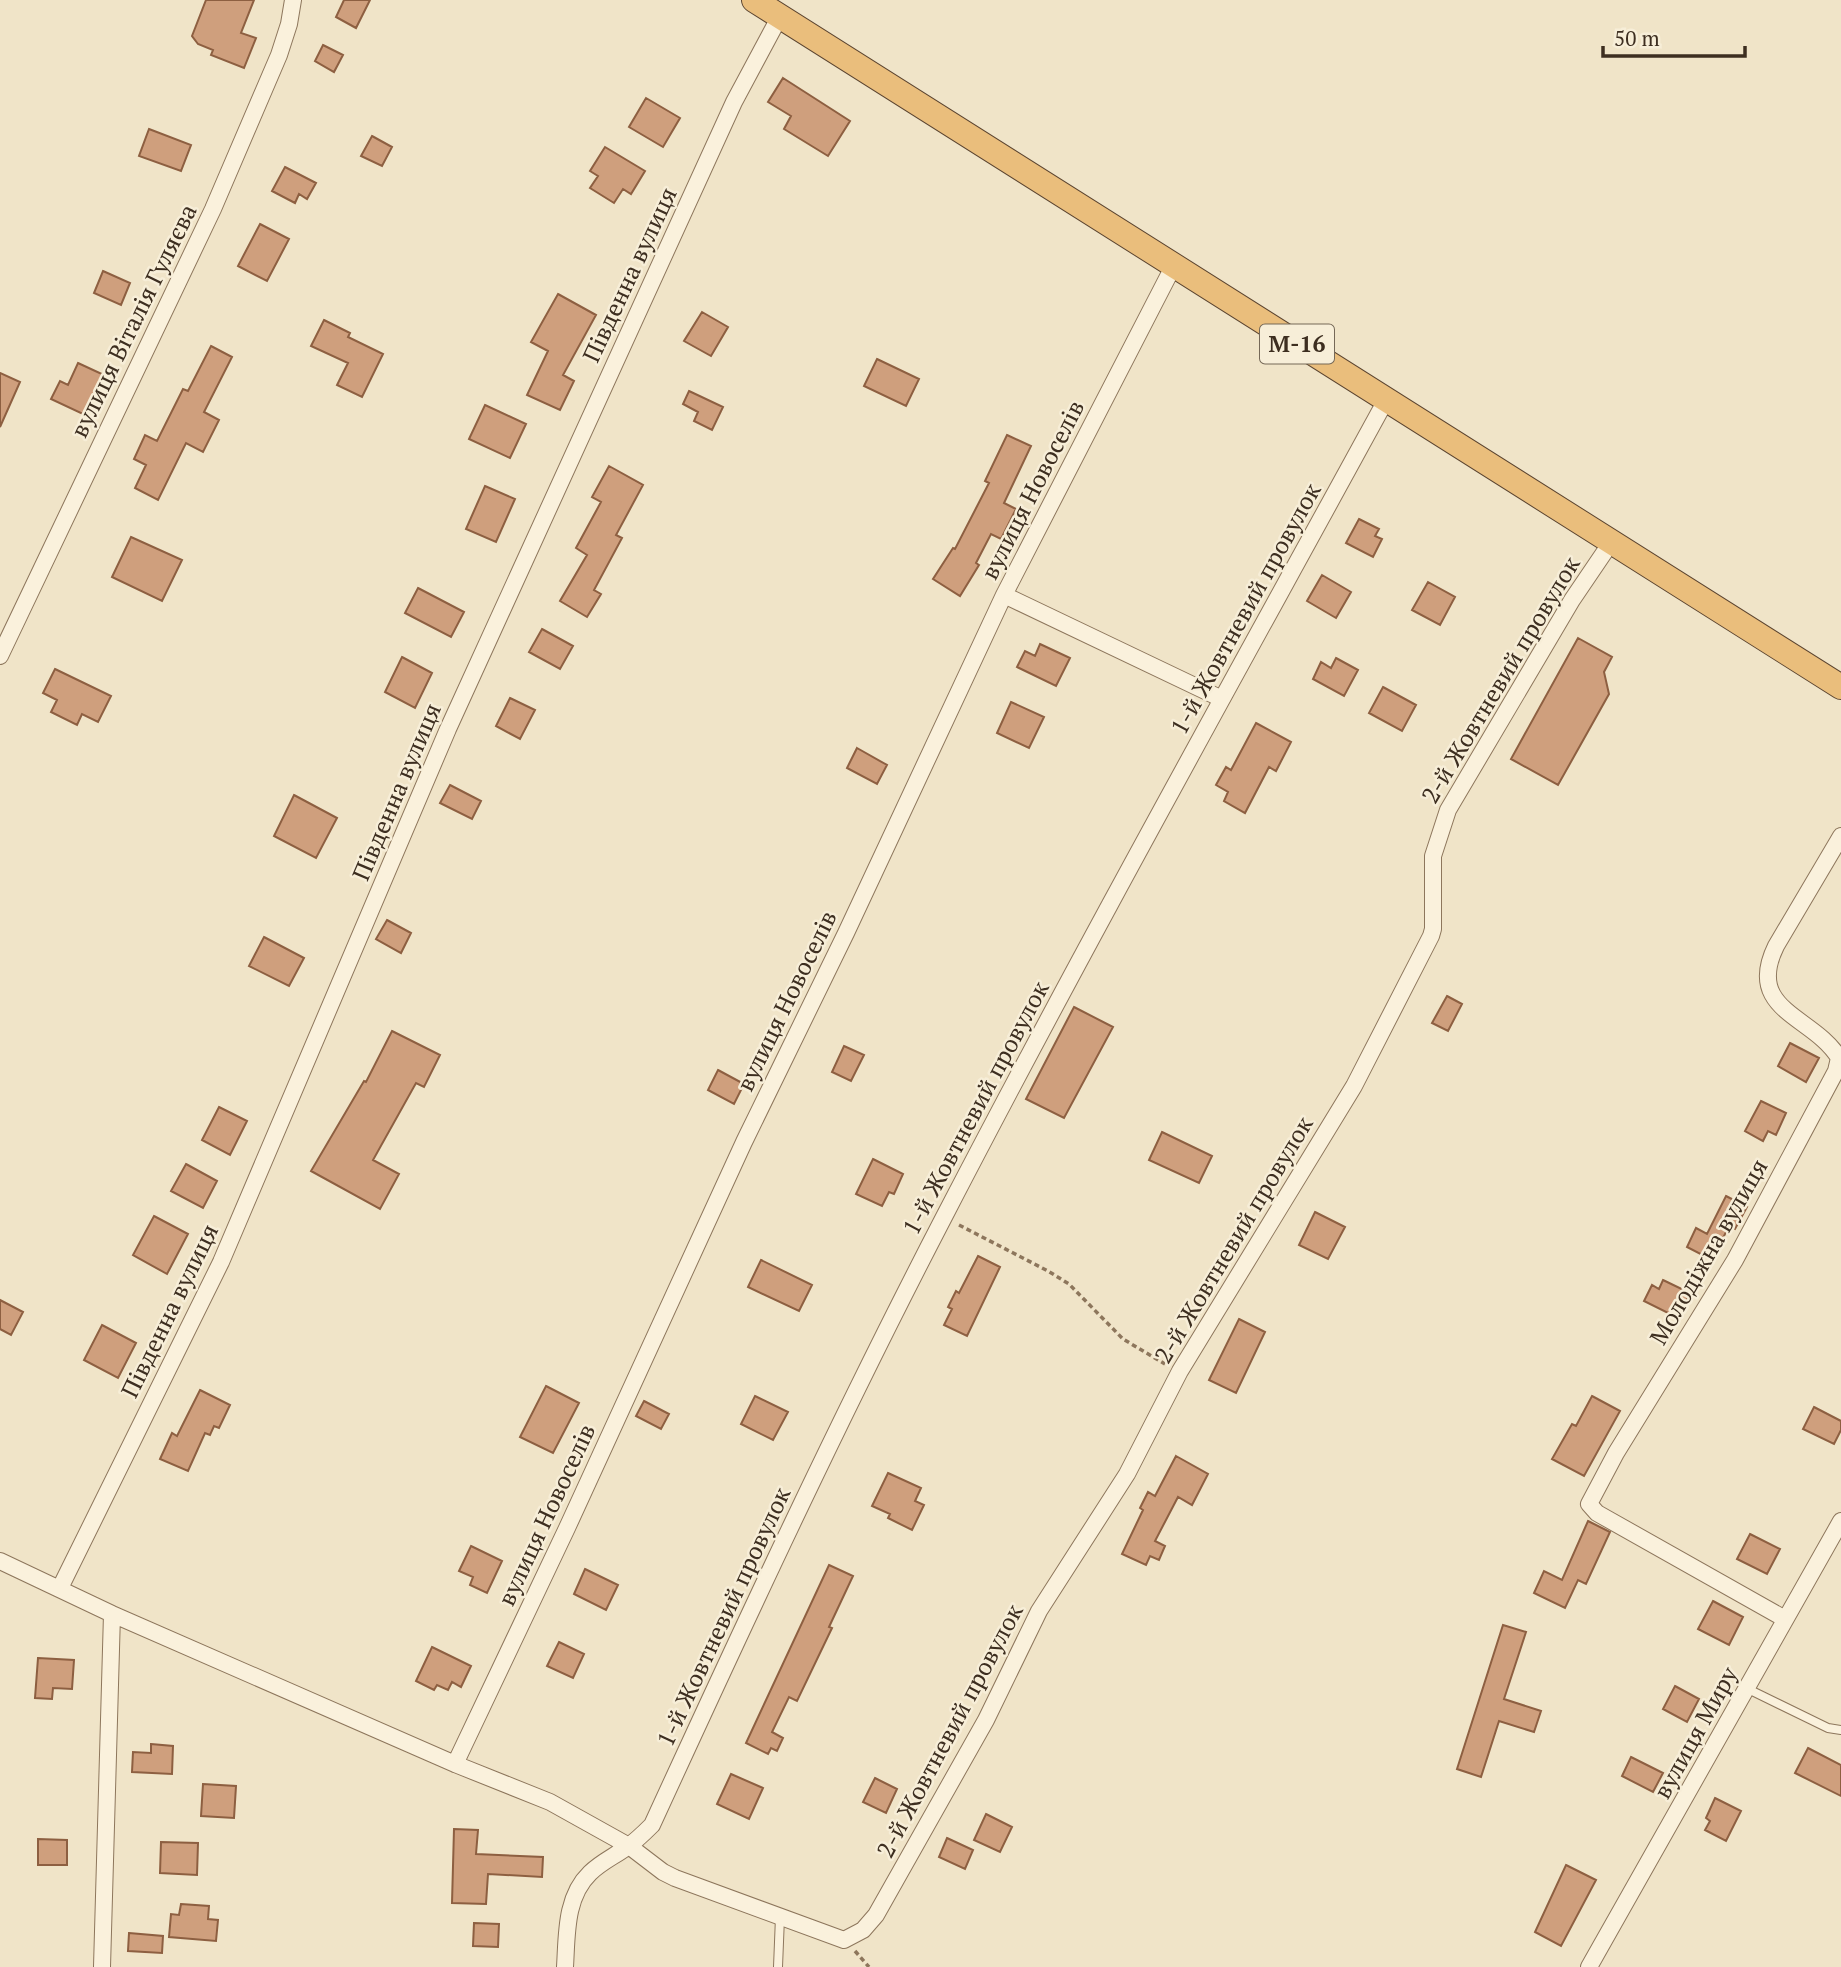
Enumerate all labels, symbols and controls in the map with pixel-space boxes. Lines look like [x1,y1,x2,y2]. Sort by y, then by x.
scale bar [1603,14,1745,58]
text: 50 m [1614,24,1660,52]
street label: Південна вулиця [575,182,684,367]
street label: вулиця Віталія Гуляєва [63,199,204,443]
road number: М-16 [1260,324,1334,364]
street label: вулиця Новоселів [973,394,1091,585]
street label: 1-й Жовтневий провулок [1163,477,1328,740]
street label: 2-й Жовтневий провулок [1414,550,1587,809]
street label: Південна вулиця [344,698,448,885]
street label: вулиця Новоселів [728,905,844,1096]
street label: 1-й Жовтневий провулок [895,975,1056,1240]
street label: 2-й Жовтневий провулок [1147,1110,1320,1369]
street label: Молодіжна вулиця [1642,1153,1774,1350]
street label: Південна вулиця [113,1218,225,1403]
street label: вулиця Новоселів [490,1418,602,1611]
street label: 1-й Жовтневий провулок [649,1482,797,1752]
street label: 2-й Жовтневий провулок [869,1598,1030,1863]
street label: вулиця Миру [1646,1660,1745,1804]

